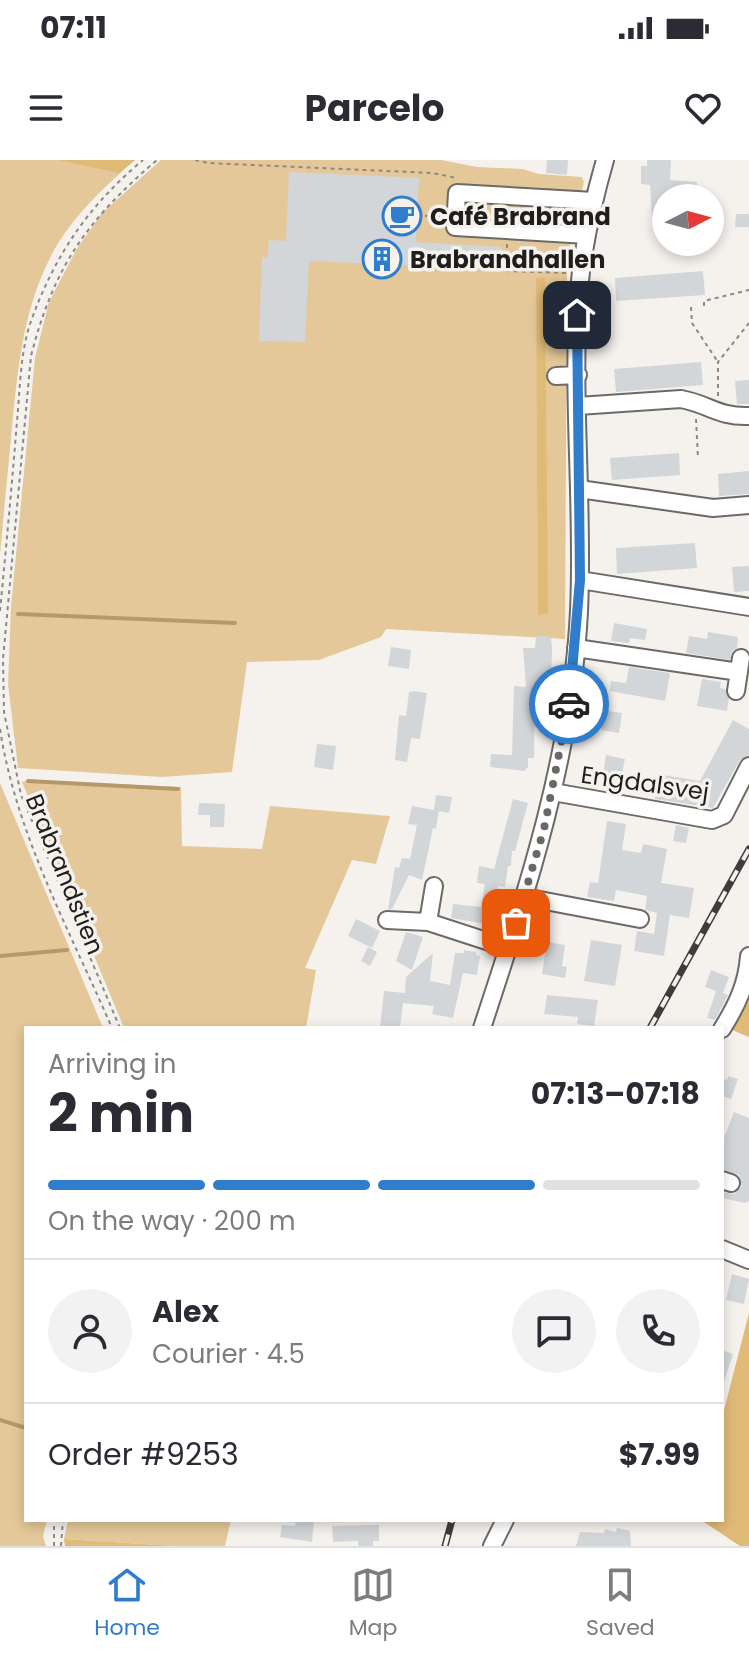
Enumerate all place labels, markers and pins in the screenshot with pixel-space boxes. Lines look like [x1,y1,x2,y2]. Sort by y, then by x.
cafe icon: Café Brabrand [381,195,423,237]
place label: Café Brabrand [430,200,611,233]
building icon: Brabrandhallen [361,238,403,280]
place label: Brabrandhallen [410,243,605,276]
pin [543,281,611,349]
pin [482,889,550,957]

